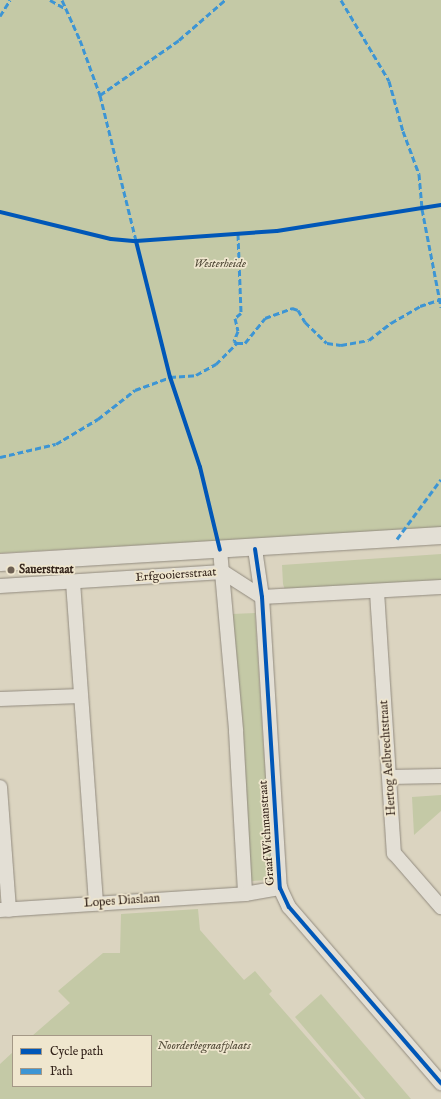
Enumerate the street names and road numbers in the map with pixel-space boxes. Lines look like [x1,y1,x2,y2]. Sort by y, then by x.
street label: Erfgooiersstraat [135,565,217,585]
street label: Hertog Aelbrechtstraat [377,700,399,816]
street label: Graaf Wichmanstraat [256,780,278,886]
street label: Lopes Diaslaan [83,891,161,911]

